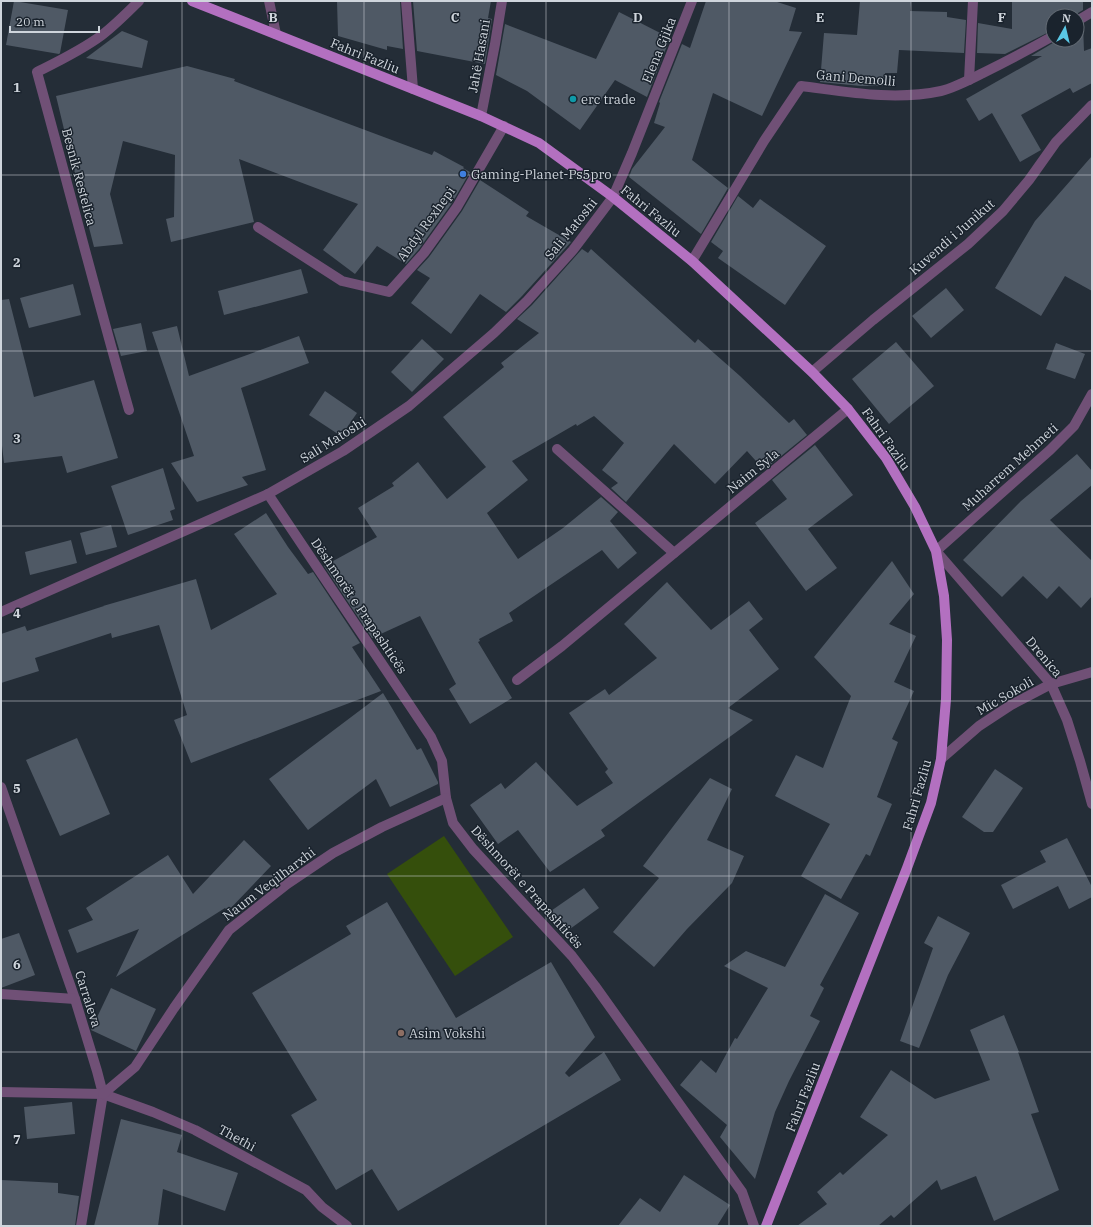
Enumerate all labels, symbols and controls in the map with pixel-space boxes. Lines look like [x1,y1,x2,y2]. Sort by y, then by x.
scale bar [10,8,99,34]
north arrow [1045,8,1085,48]
text: B [268,9,278,26]
text: C [451,9,460,26]
text: D [633,9,643,26]
text: E [816,9,824,26]
text: F [998,9,1006,26]
text: N [1061,11,1072,26]
text: 20 m [16,14,45,29]
street label: Elena Gjika [638,14,680,86]
street label: Jahë Hasani [464,18,494,94]
street label: Fahri Fazliu [328,34,402,78]
street label: Gani Demolli [816,66,896,90]
text: 1 [13,79,21,96]
place label: erc trade [581,91,636,108]
marker: erc trade [568,94,578,104]
street label: Besnik Restelica [58,126,100,228]
place label: Gaming-Planet-Ps5pro [471,166,611,183]
marker: Gaming-Planet-Ps5pro [458,169,468,179]
street label: Fahri Fazliu [617,181,685,241]
street label: Abdyl Rexhepi [393,183,459,265]
street label: Sali Matoshi [541,195,601,263]
street label: Kuvendi i Junikut [906,195,998,279]
text: 2 [13,254,21,271]
street label: Fahri Fazliu [858,404,914,474]
street label: Sali Matoshi [297,413,369,467]
street label: Muharrem Mehmeti [959,420,1061,514]
text: 3 [13,430,21,447]
street label: Naim Syla [723,445,783,497]
street label: Dëshmorët e Prapashticës [307,535,411,677]
text: 4 [13,605,21,622]
street label: Drenica [1022,633,1066,681]
street label: Mic Sokoli [974,673,1036,719]
street label: Fahri Fazliu [899,758,935,832]
text: 5 [13,780,21,797]
street label: Dëshmorët e Prapashticës [467,822,587,952]
street label: Naum Veqilharxhi [219,844,319,924]
text: 6 [13,956,21,973]
street label: Carraleva [71,968,105,1030]
place label: Asim Vokshi [409,1025,485,1042]
marker: Asim Vokshi [396,1028,406,1038]
street label: Fahri Fazliu [782,1060,824,1134]
street label: Thethi [215,1121,259,1155]
text: 7 [13,1131,21,1148]

